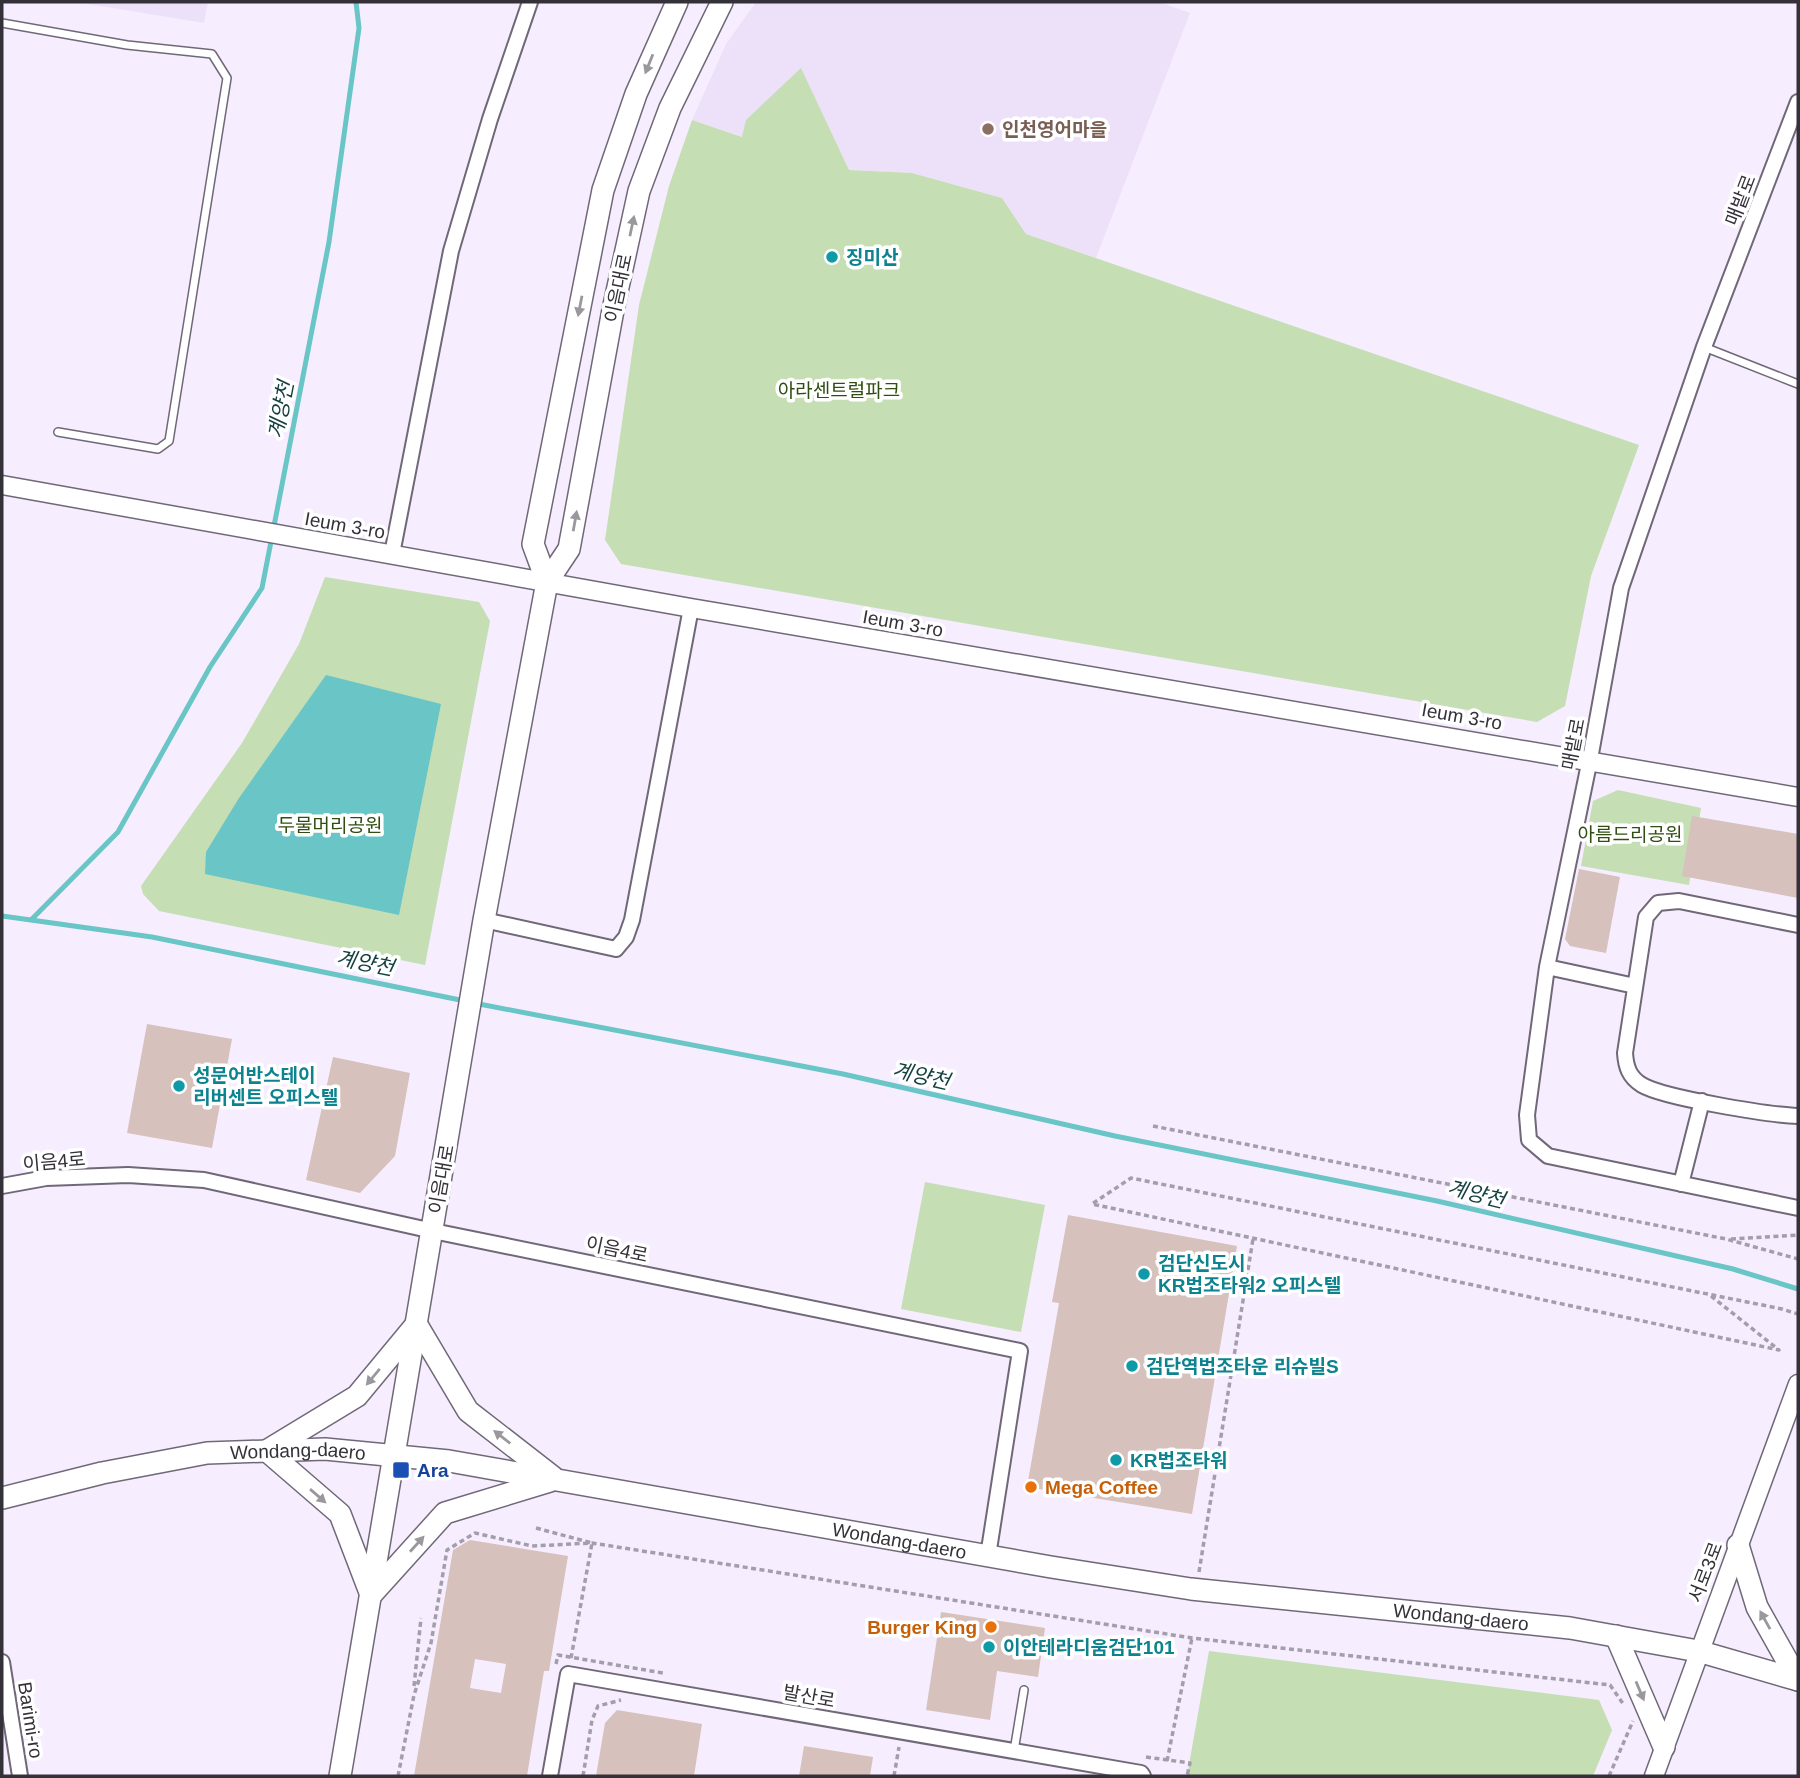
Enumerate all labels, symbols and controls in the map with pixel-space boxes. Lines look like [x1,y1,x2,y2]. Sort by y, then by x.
one-way arrow [643,53,654,74]
place label: 인천영어마을 [1002,119,1107,140]
marker: 인천영어마을 [980,121,996,137]
street label: 매밭로 [1721,172,1760,228]
one-way arrow [626,215,637,237]
place label: 징미산 [846,247,899,268]
marker: 징미산 [824,249,840,265]
street label: 이음대로 [601,252,636,324]
one-way arrow [575,295,586,317]
water label: 계양천 [264,377,298,441]
park label: 아라센트럴파크 [778,380,900,401]
street label: Ieum 3-ro [303,508,387,543]
one-way arrow [569,510,580,532]
street label: Ieum 3-ro [861,606,945,641]
street label: Ieum 3-ro [1420,699,1504,734]
street label: 매밭로 [1558,716,1589,772]
park label: 두물머리공원 [278,815,382,836]
park label: 아름드리공원 [1578,824,1682,845]
water label: 계양천 [334,946,398,980]
water label: 계양천 [890,1058,955,1094]
place label: 성문어반스테이 리버센트 오피스텔 [193,1065,338,1108]
marker: 성문어반스테이 리버센트 오피스텔 [171,1078,187,1094]
street label: 이음대로 [425,1143,458,1215]
street label: 이음4로 [22,1148,86,1175]
water label: 계양천 [1445,1175,1510,1212]
street label: 이음4로 [584,1233,650,1266]
place label: 검단신도시 KR법조타워2 오피스텔 [1158,1253,1341,1296]
marker: 검단신도시 KR법조타워2 오피스텔 [1136,1266,1152,1282]
place label: 검단역법조타운 리슈빌S [1146,1356,1339,1377]
marker: 검단역법조타운 리슈빌S [1124,1358,1140,1374]
one-way arrow [366,1368,381,1385]
one-way arrow [493,1430,510,1445]
street label: Wondang-daero [230,1439,367,1464]
place label: KR법조타워 [1130,1450,1227,1471]
marker: KR법조타워 [1108,1452,1124,1468]
marker: Ara [391,1460,411,1480]
place label: Ara [417,1460,449,1481]
place label: Mega Coffee [1045,1477,1158,1498]
marker: Mega Coffee [1023,1479,1039,1495]
one-way arrow [310,1488,327,1503]
street label: Wondang-daero [831,1519,968,1563]
one-way arrow [409,1535,425,1553]
street label: 서로3로 [1684,1539,1727,1605]
street label: Wondang-daero [1392,1600,1530,1635]
one-way arrow [1759,1611,1771,1630]
place label: Burger King [867,1617,977,1638]
marker: Burger King [983,1619,999,1635]
place label: 이안테라디움검단101 [1003,1637,1175,1658]
marker: 이안테라디움검단101 [981,1639,997,1655]
street label: Barimi-ro [14,1680,47,1760]
one-way arrow [1635,1681,1646,1702]
street label: 발산로 [781,1682,837,1711]

